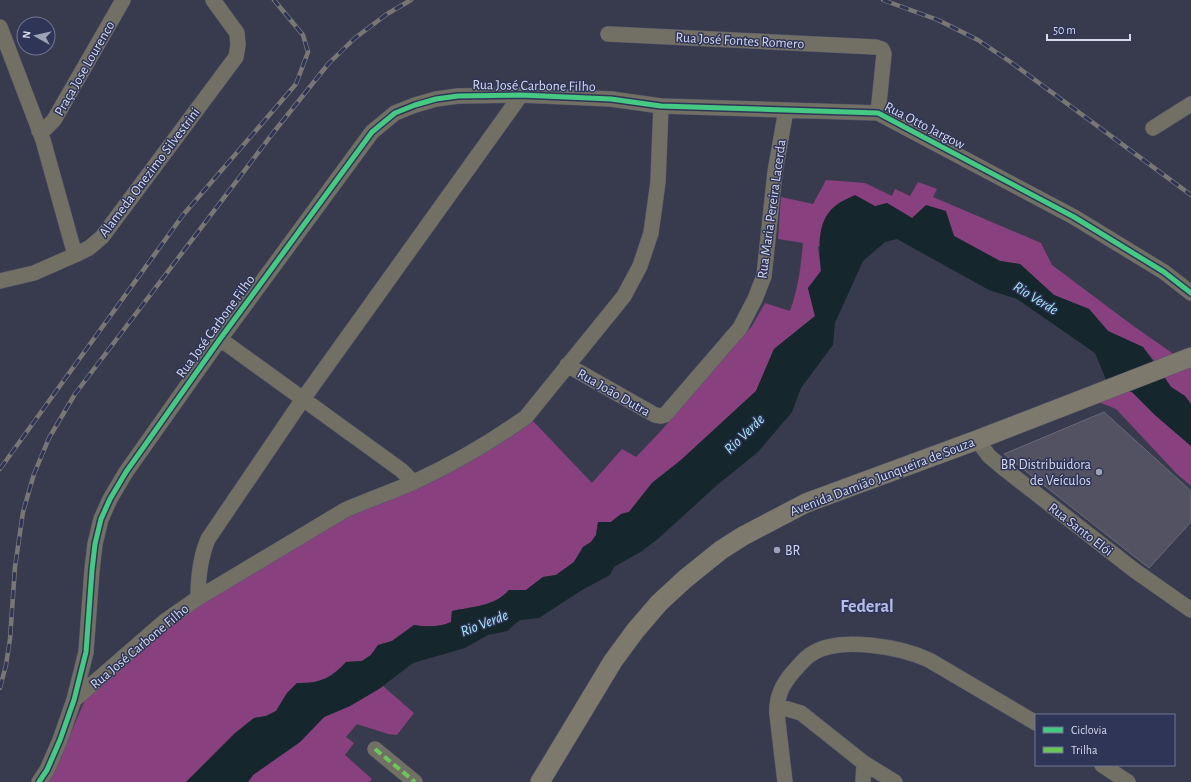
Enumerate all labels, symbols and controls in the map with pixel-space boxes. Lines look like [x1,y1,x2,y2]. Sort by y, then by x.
north arrow [16,16,56,56]
scale bar [1047,16,1130,42]
street label: Praça Jose Lourenco [52,19,118,118]
text: 50 m [1053,24,1076,36]
text: N [21,30,33,39]
street label: Rua José Fontes Romero [675,31,805,51]
street label: Rua José Carbone Filho [472,78,596,94]
street label: Rua Otto Jargow [882,100,967,152]
street label: Alameda Onezimo Silvestrini [97,106,203,240]
street label: Rua Maria Pereira Lacerda [755,138,789,280]
street label: Rua José Carbone Filho [174,272,258,381]
water label: Rio Verde [1011,279,1061,318]
street label: Rua João Dutra [575,366,653,420]
water label: Rio Verde [721,412,768,457]
street label: Avenida Damião Junqueira de Souza [788,435,977,519]
place label: BR Distribuidora de Veículos [1001,458,1092,488]
marker: BR Distribuidora de Veículos [1094,467,1104,477]
street label: Rua Santo Elói [1046,501,1115,559]
place label: BR [785,544,801,558]
marker: BR [772,545,782,555]
district label: Federal [840,598,894,616]
street label: Rua José Carbone Filho [88,602,192,692]
water label: Rio Verde [458,607,510,639]
legend [1035,714,1175,766]
text: Ciclovia [1071,724,1107,736]
text: Trilha [1071,744,1098,756]

